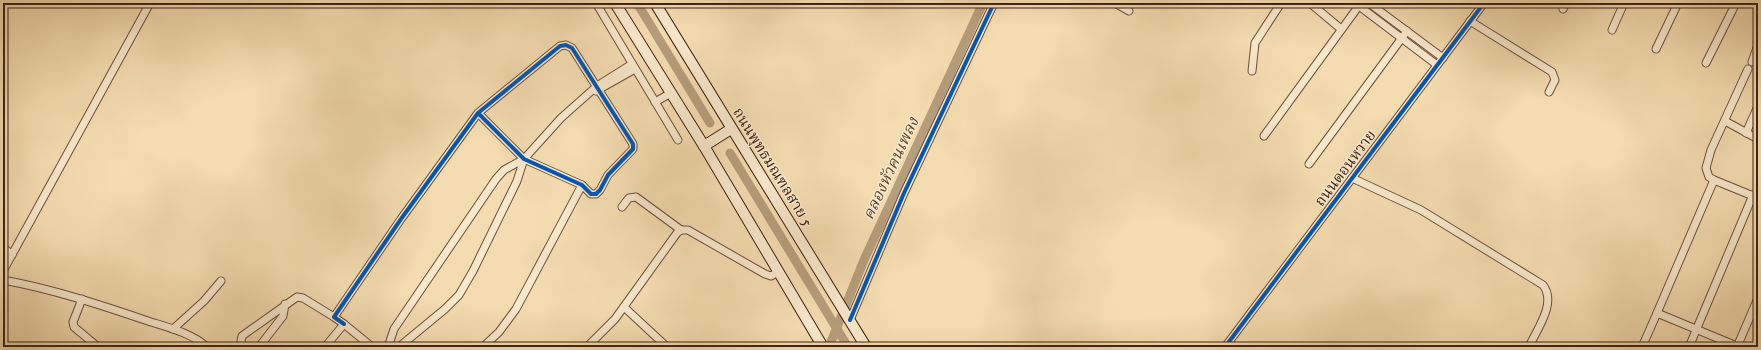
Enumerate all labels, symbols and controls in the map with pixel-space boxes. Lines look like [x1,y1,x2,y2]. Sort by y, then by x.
street label: ถนนพุทธมณฑลสาย 5 [727,104,817,231]
water label: คลองหัวคนเพลง [858,113,924,223]
street label: ถนนดอนหวาย [1311,126,1380,210]

